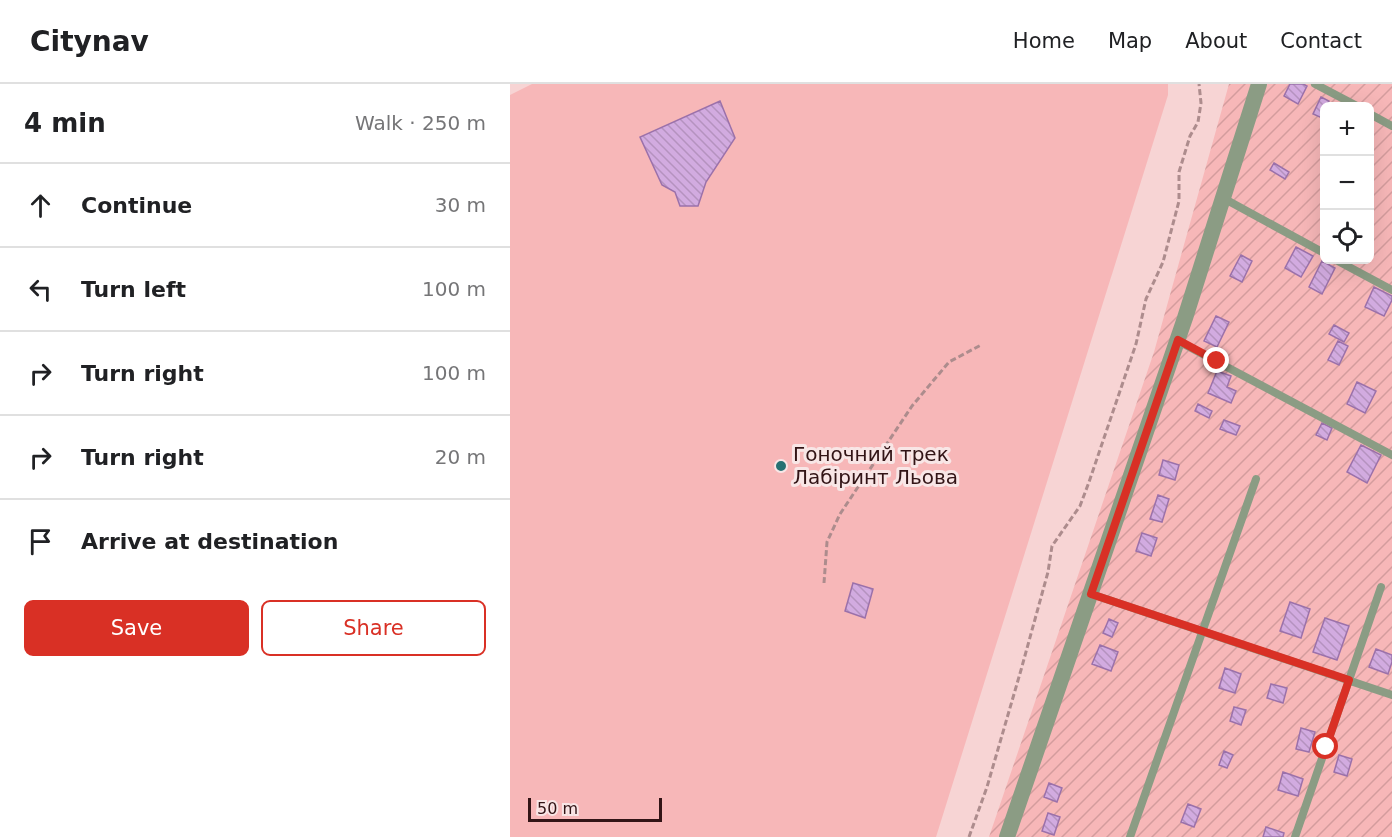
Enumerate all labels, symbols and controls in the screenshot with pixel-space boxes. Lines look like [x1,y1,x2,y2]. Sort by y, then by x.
text: Citynav [30,25,149,58]
text: Home [1013,29,1075,53]
text: Map [1108,29,1152,53]
text: About [1185,29,1247,53]
text: Contact [1280,29,1362,53]
map controls [1320,102,1374,264]
button: + [1320,102,1374,156]
text: 4 min [24,108,106,138]
text: Walk · 250 m [355,111,486,135]
button: − [1320,156,1374,210]
icon: ahead [24,189,57,222]
text: Continue [81,193,192,218]
text: 30 m [435,193,486,217]
button: locate [1320,210,1374,264]
icon: left [24,273,57,306]
text: Turn left [81,277,186,302]
text: 100 m [422,277,486,301]
route end [1203,347,1229,373]
icon: right [24,357,57,390]
text: Turn right [81,361,204,386]
text: 100 m [422,361,486,385]
icon: right [24,441,57,474]
place label: Гоночний трек Лабіринт Льова [793,442,958,489]
text: Turn right [81,445,204,470]
text: 20 m [435,445,486,469]
marker: Гоночний трек Лабіринт Льова [774,459,788,473]
icon: arrive [24,525,57,558]
text: Arrive at destination [81,529,338,554]
button: Save [24,600,249,656]
button: Share [261,600,486,656]
route start [1312,733,1338,759]
scale bar [528,795,662,822]
text: 50 m [537,799,578,818]

